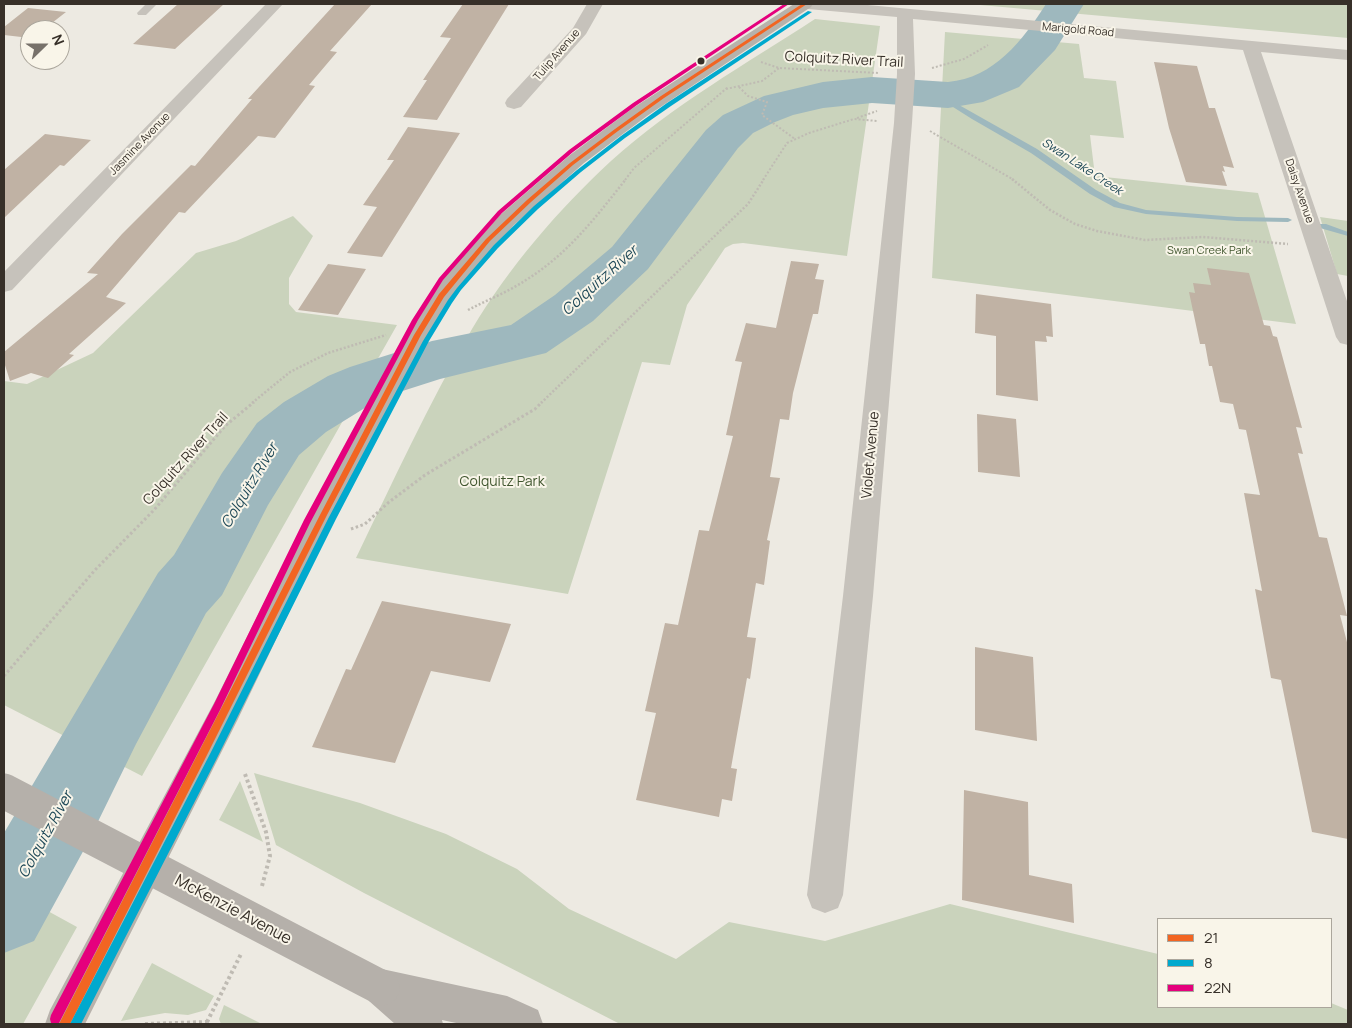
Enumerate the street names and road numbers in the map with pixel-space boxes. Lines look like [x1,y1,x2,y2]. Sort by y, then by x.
street label: Marigold Road [1041,20,1115,40]
street label: Tulip Avenue [531,26,583,84]
street label: Colquitz River Trail [784,48,904,72]
street label: Jasmine Avenue [107,110,173,178]
street label: Daisy Avenue [1282,157,1316,225]
street label: Colquitz River Trail [140,409,232,509]
street label: Violet Avenue [859,411,883,499]
street label: McKenzie Avenue [171,871,295,949]

